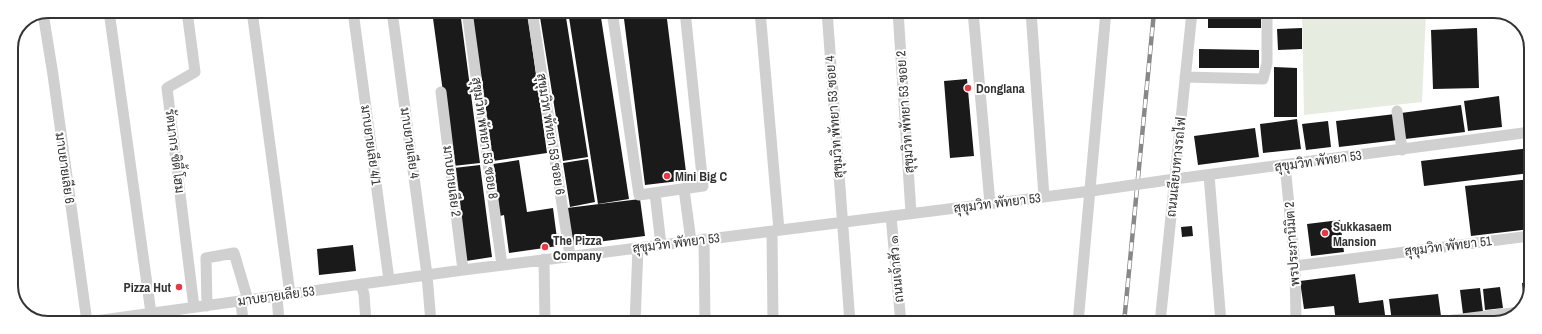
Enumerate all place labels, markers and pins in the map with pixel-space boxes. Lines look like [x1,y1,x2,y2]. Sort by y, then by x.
place label: Donglana [976,80,1025,97]
marker: Donglana [963,83,973,93]
place label: Mini Big C [675,168,727,185]
marker: Mini Big C [662,171,672,181]
place label: Sukkasaem Mansion [1333,218,1392,250]
marker: Sukkasaem Mansion [1320,228,1330,238]
place label: The Pizza Company [553,232,602,264]
marker: The Pizza Company [540,242,550,252]
place label: Pizza Hut [124,279,171,296]
marker: Pizza Hut [174,282,184,292]

